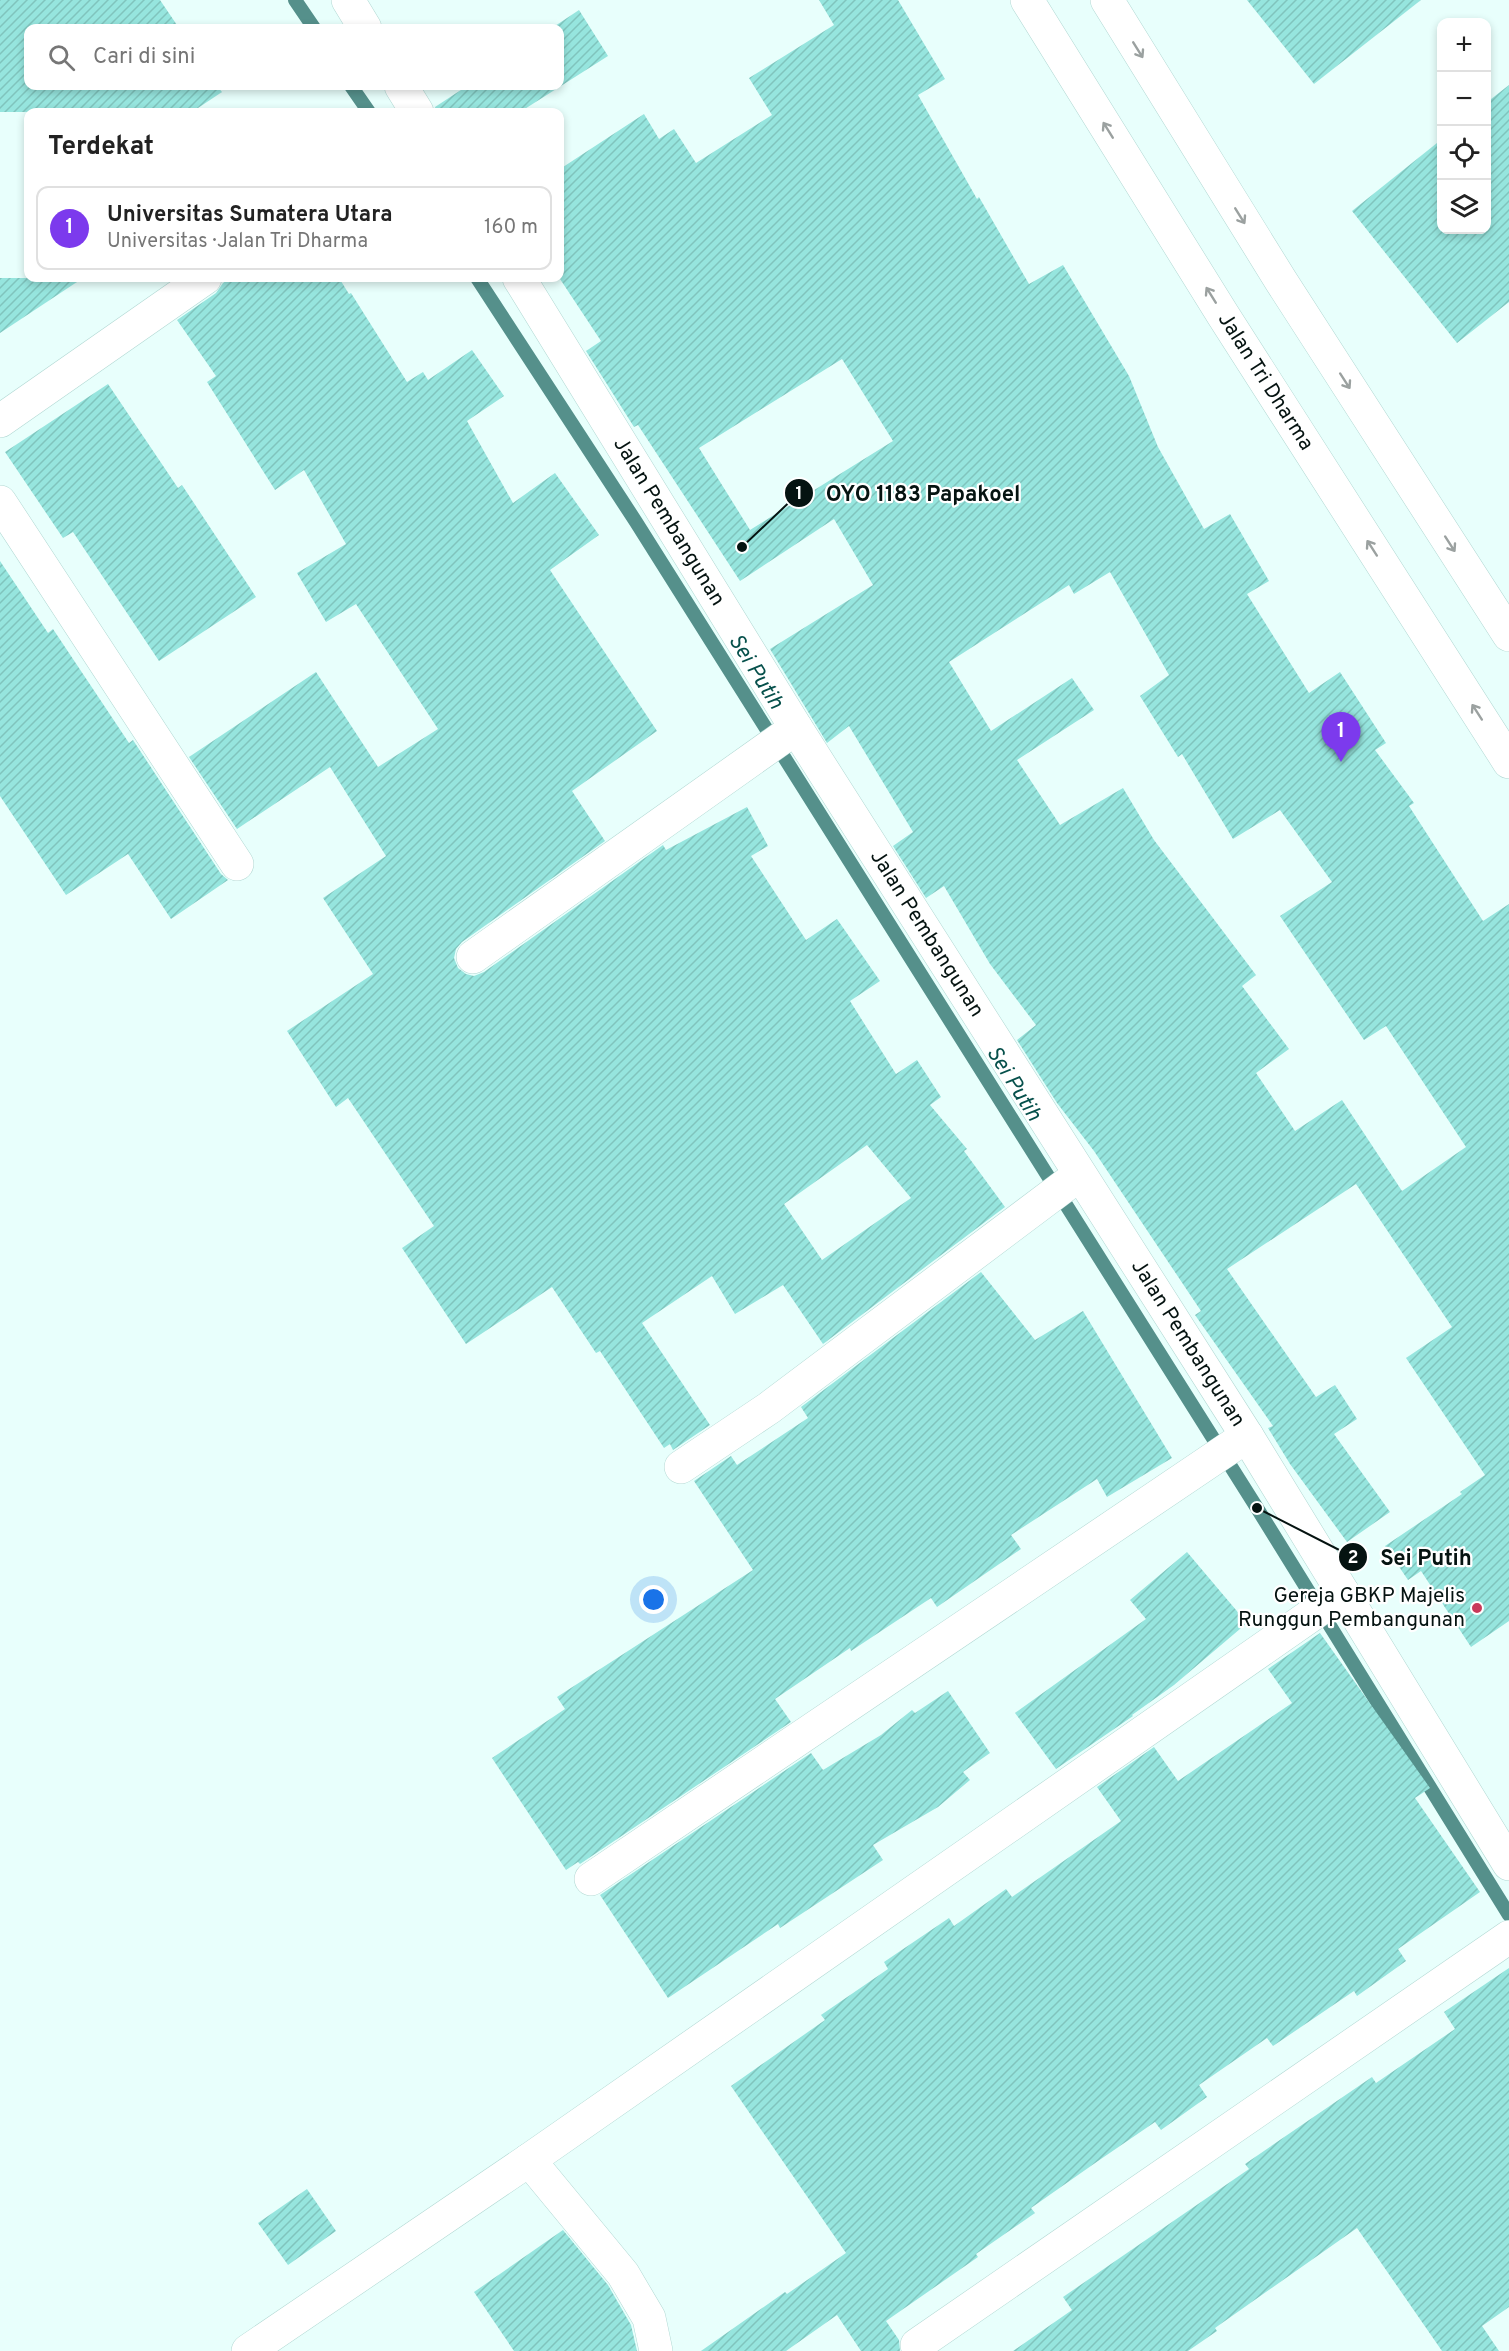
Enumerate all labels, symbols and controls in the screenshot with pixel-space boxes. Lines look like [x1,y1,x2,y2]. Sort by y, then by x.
map controls [1437,18,1491,234]
button: + [1437,18,1491,72]
search box [24,24,564,90]
icon: search [45,41,78,74]
one-way arrow [1132,41,1144,58]
text: Cari di sini [93,44,195,71]
button: − [1437,72,1491,126]
one-way arrow [1101,122,1113,139]
button: locate [1437,126,1491,180]
text: Terdekat [48,131,154,164]
button: layers [1437,180,1491,234]
text: Universitas Sumatera Utara [107,202,392,229]
one-way arrow [1235,207,1247,224]
text: 1 [66,215,74,241]
text: 160 m [484,215,538,241]
text: Universitas · Jalan Tri Dharma [107,229,368,255]
one-way arrow [1204,287,1217,304]
street label: Jalan Tri Dharma [1211,307,1320,456]
one-way arrow [1338,372,1351,389]
street label: Jalan Pembangunan [607,432,731,611]
callout: OYO 1183 Papakoel [784,473,1033,513]
text: OYO 1183 Papakoel [826,482,1020,509]
text: 1 [795,483,803,506]
one-way arrow [1444,536,1457,553]
one-way arrow [1366,540,1378,557]
water label: Sei Putih [721,629,789,715]
one-way arrow [1471,704,1484,721]
pin: 1 [1322,712,1360,762]
street label: Jalan Pembangunan [864,845,990,1022]
water label: Sei Putih [979,1041,1047,1127]
street label: Jalan Pembangunan [1125,1255,1251,1432]
callout: Sei Putih [1338,1537,1484,1577]
text: Sei Putih [1380,1546,1472,1573]
text: 2 [1347,1547,1359,1570]
place label: Gereja GBKP Majelis Runggun Pembangunan [1238,1583,1465,1634]
your location [639,1585,668,1614]
marker: Gereja GBKP Majelis Runggun Pembangunan [1470,1601,1484,1615]

